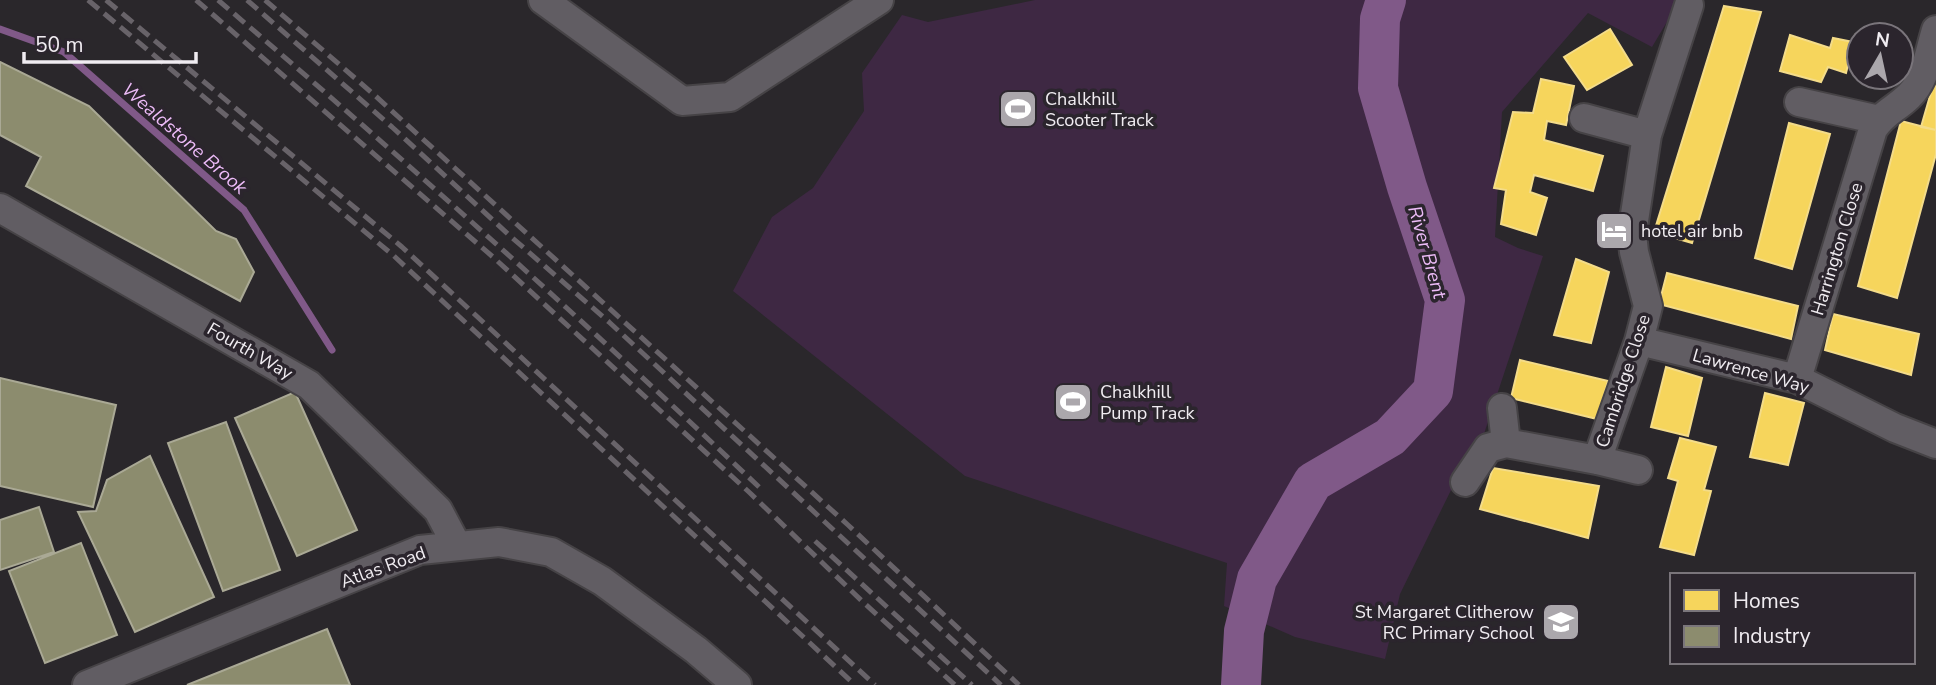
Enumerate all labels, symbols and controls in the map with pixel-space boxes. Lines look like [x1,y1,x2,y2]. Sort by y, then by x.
scale bar [24,21,196,65]
north arrow [1845,21,1915,91]
text: N [1873,26,1892,54]
text: 50 m [35,31,84,59]
water label: Wealdstone Brook [116,77,253,201]
place label: Chalkhill Scooter Track [1045,87,1155,132]
sports icon: Chalkhill Scooter Track [997,88,1039,130]
street label: Harrington Close [1805,180,1869,318]
water label: River Brent [1401,203,1453,303]
hotel icon: hotel air bnb [1593,210,1635,252]
place label: hotel air bnb [1641,219,1743,243]
street label: Cambridge Close [1590,311,1656,451]
street label: Fourth Way [203,317,298,386]
street label: Lawrence Way [1690,343,1813,399]
place label: Chalkhill Pump Track [1100,380,1196,425]
sports icon: Chalkhill Pump Track [1052,381,1094,423]
street label: Atlas Road [337,540,429,594]
legend [1670,573,1915,664]
text: Homes [1733,587,1800,615]
place label: St Margaret Clitherow RC Primary School [1355,600,1535,645]
school or university icon: St Margaret Clitherow RC Primary School [1540,601,1582,643]
text: Industry [1733,622,1811,650]

